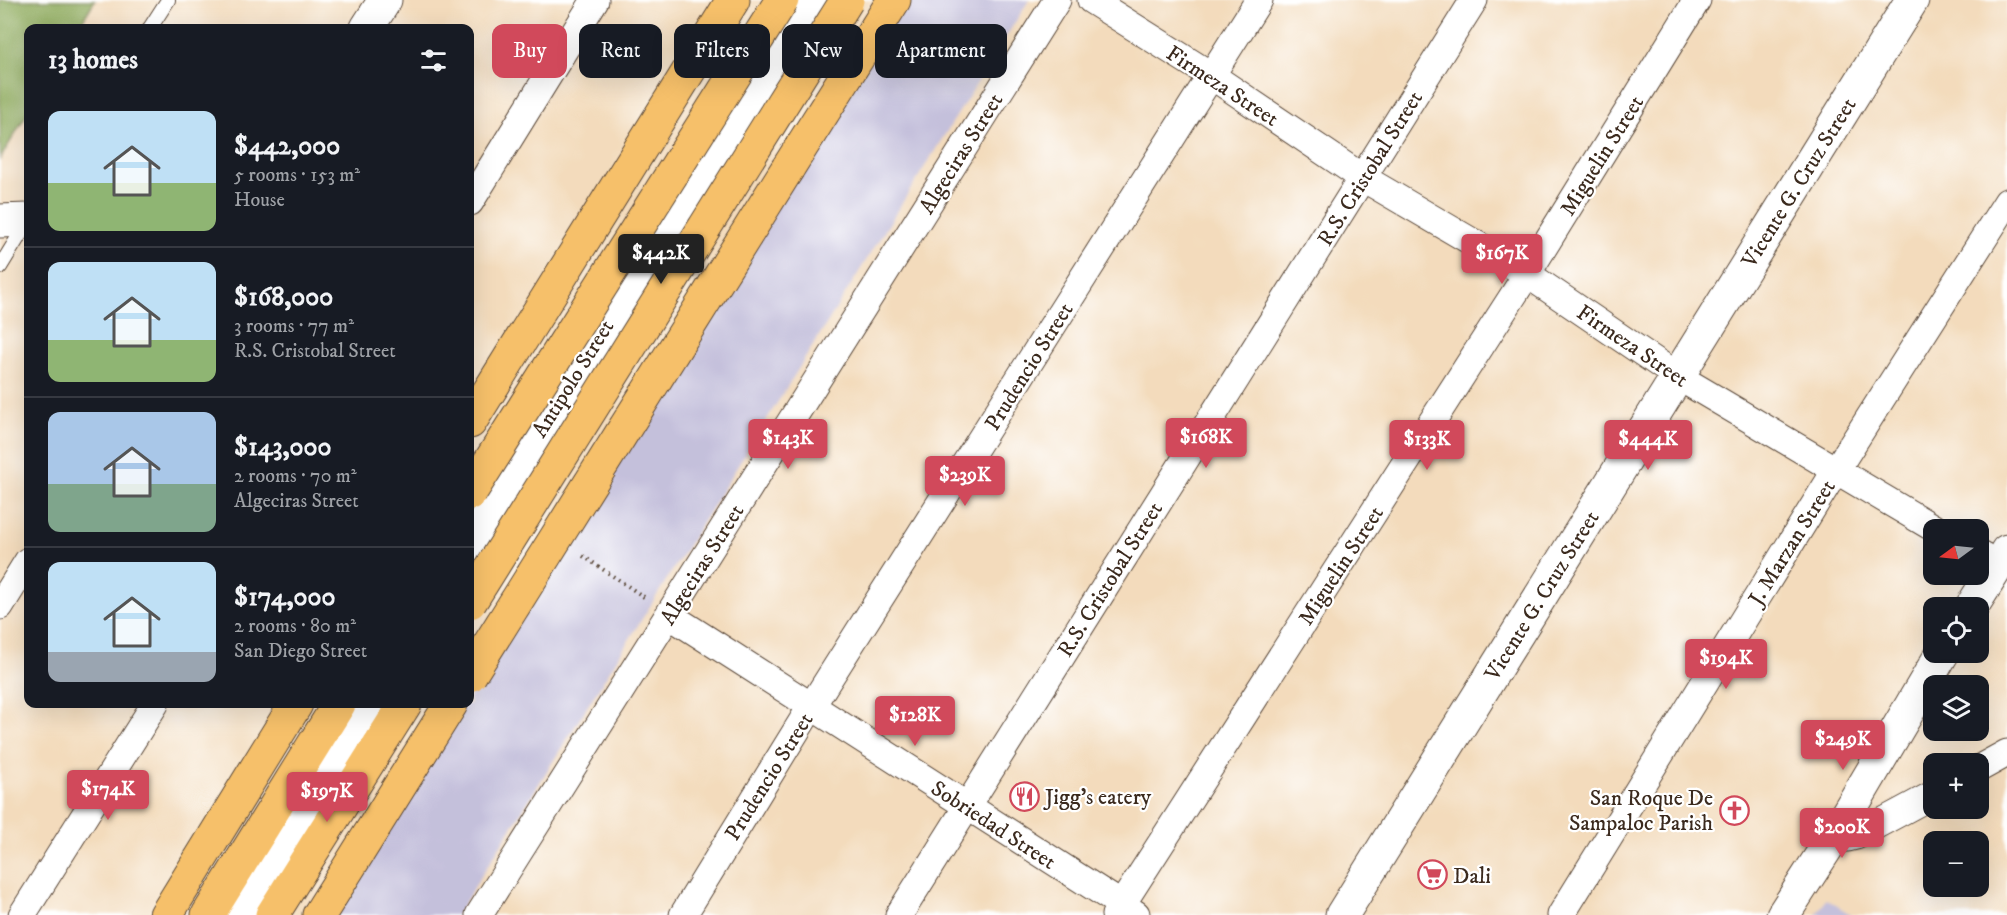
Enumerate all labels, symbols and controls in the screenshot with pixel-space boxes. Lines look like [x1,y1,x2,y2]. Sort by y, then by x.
chip: Buy [492,24,567,78]
chip: Rent [579,24,662,78]
chip: Filters [674,24,770,78]
chip: New [782,24,863,78]
chip: Apartment [875,24,1007,78]
street label: Firmeza Street [1161,40,1283,133]
text: 13 homes [48,44,138,77]
icon: filters [417,44,450,77]
street label: R.S. Cristobal Street [1312,86,1429,251]
street label: Algeciras Street [913,88,1009,219]
street label: Miguelin Street [1555,91,1650,221]
street label: Vicente G. Cruz Street [1736,93,1862,273]
text: $442,000 [234,130,340,163]
icon: home [96,135,168,207]
text: 5 rooms · 153 m² [234,163,360,188]
text: House [234,188,285,213]
pin: $442K [619,234,703,285]
pin: $167K [1460,234,1544,285]
text: $442K [632,241,690,266]
text: $167K [1475,241,1529,266]
text: $168,000 [234,281,333,314]
icon: home [96,286,168,358]
street label: Prudencio Street [979,298,1079,436]
street label: Firmeza Street [1571,299,1693,393]
text: 3 rooms · 77 m² [234,314,354,339]
street label: Antipolo Street [526,315,620,443]
text: R.S. Cristobal Street [234,339,396,364]
pin: $168K [1164,418,1248,469]
pin: $143K [746,419,830,470]
pin: $133K [1385,420,1469,471]
pin: $444K [1606,420,1690,471]
text: $168K [1180,425,1232,450]
text: $143K [762,426,814,451]
text: $133K [1403,427,1451,452]
text: $444K [1618,427,1678,452]
text: $143,000 [234,431,331,464]
icon: home [96,436,168,508]
pin: $239K [923,456,1007,507]
text: $239K [939,463,991,488]
text: 2 rooms · 70 m² [234,464,357,489]
street label: J. Marzan Street [1742,475,1842,612]
text: Algeciras Street [234,489,359,514]
street label: R.S. Cristobal Street [1052,497,1169,662]
street label: Algeciras Street [654,499,750,630]
street label: Miguelin Street [1293,501,1390,631]
street label: Vicente G. Cruz Street [1479,506,1605,686]
north arrow [1923,519,1989,585]
map controls [1923,519,1989,897]
text: $174,000 [234,581,336,614]
icon: home [96,586,168,658]
button: locate [1923,597,1989,663]
text: 2 rooms · 80 m² [234,614,356,639]
text: San Diego Street [234,639,367,664]
pin: $194K [1684,639,1768,690]
text: $194K [1699,646,1753,671]
button: layers [1923,675,1989,741]
pin: $128K [873,696,957,747]
text: $128K [889,703,941,728]
street label: Prudencio Street [719,708,819,846]
pin: $249K [1801,720,1885,771]
text: $249K [1815,727,1871,752]
button: + [1923,753,1989,819]
pin: $174K [66,770,150,821]
pin: $197K [285,772,369,823]
street label: Sobriedad Street [926,775,1061,876]
text: $174K [81,777,135,802]
text: $197K [301,779,353,804]
restaurant icon: Jigg's eatery [1008,780,1040,812]
place label: Jigg's eatery [1043,784,1152,811]
place label: San Roque De Sampaloc Parish [1569,785,1713,837]
church icon: San Roque De Sampaloc Parish [1718,794,1750,826]
pin: $200K [1800,808,1884,859]
text: $200K [1814,815,1870,840]
button: − [1923,831,1989,897]
supermarket icon: Dali [1416,859,1448,891]
place label: Dali [1453,863,1491,890]

